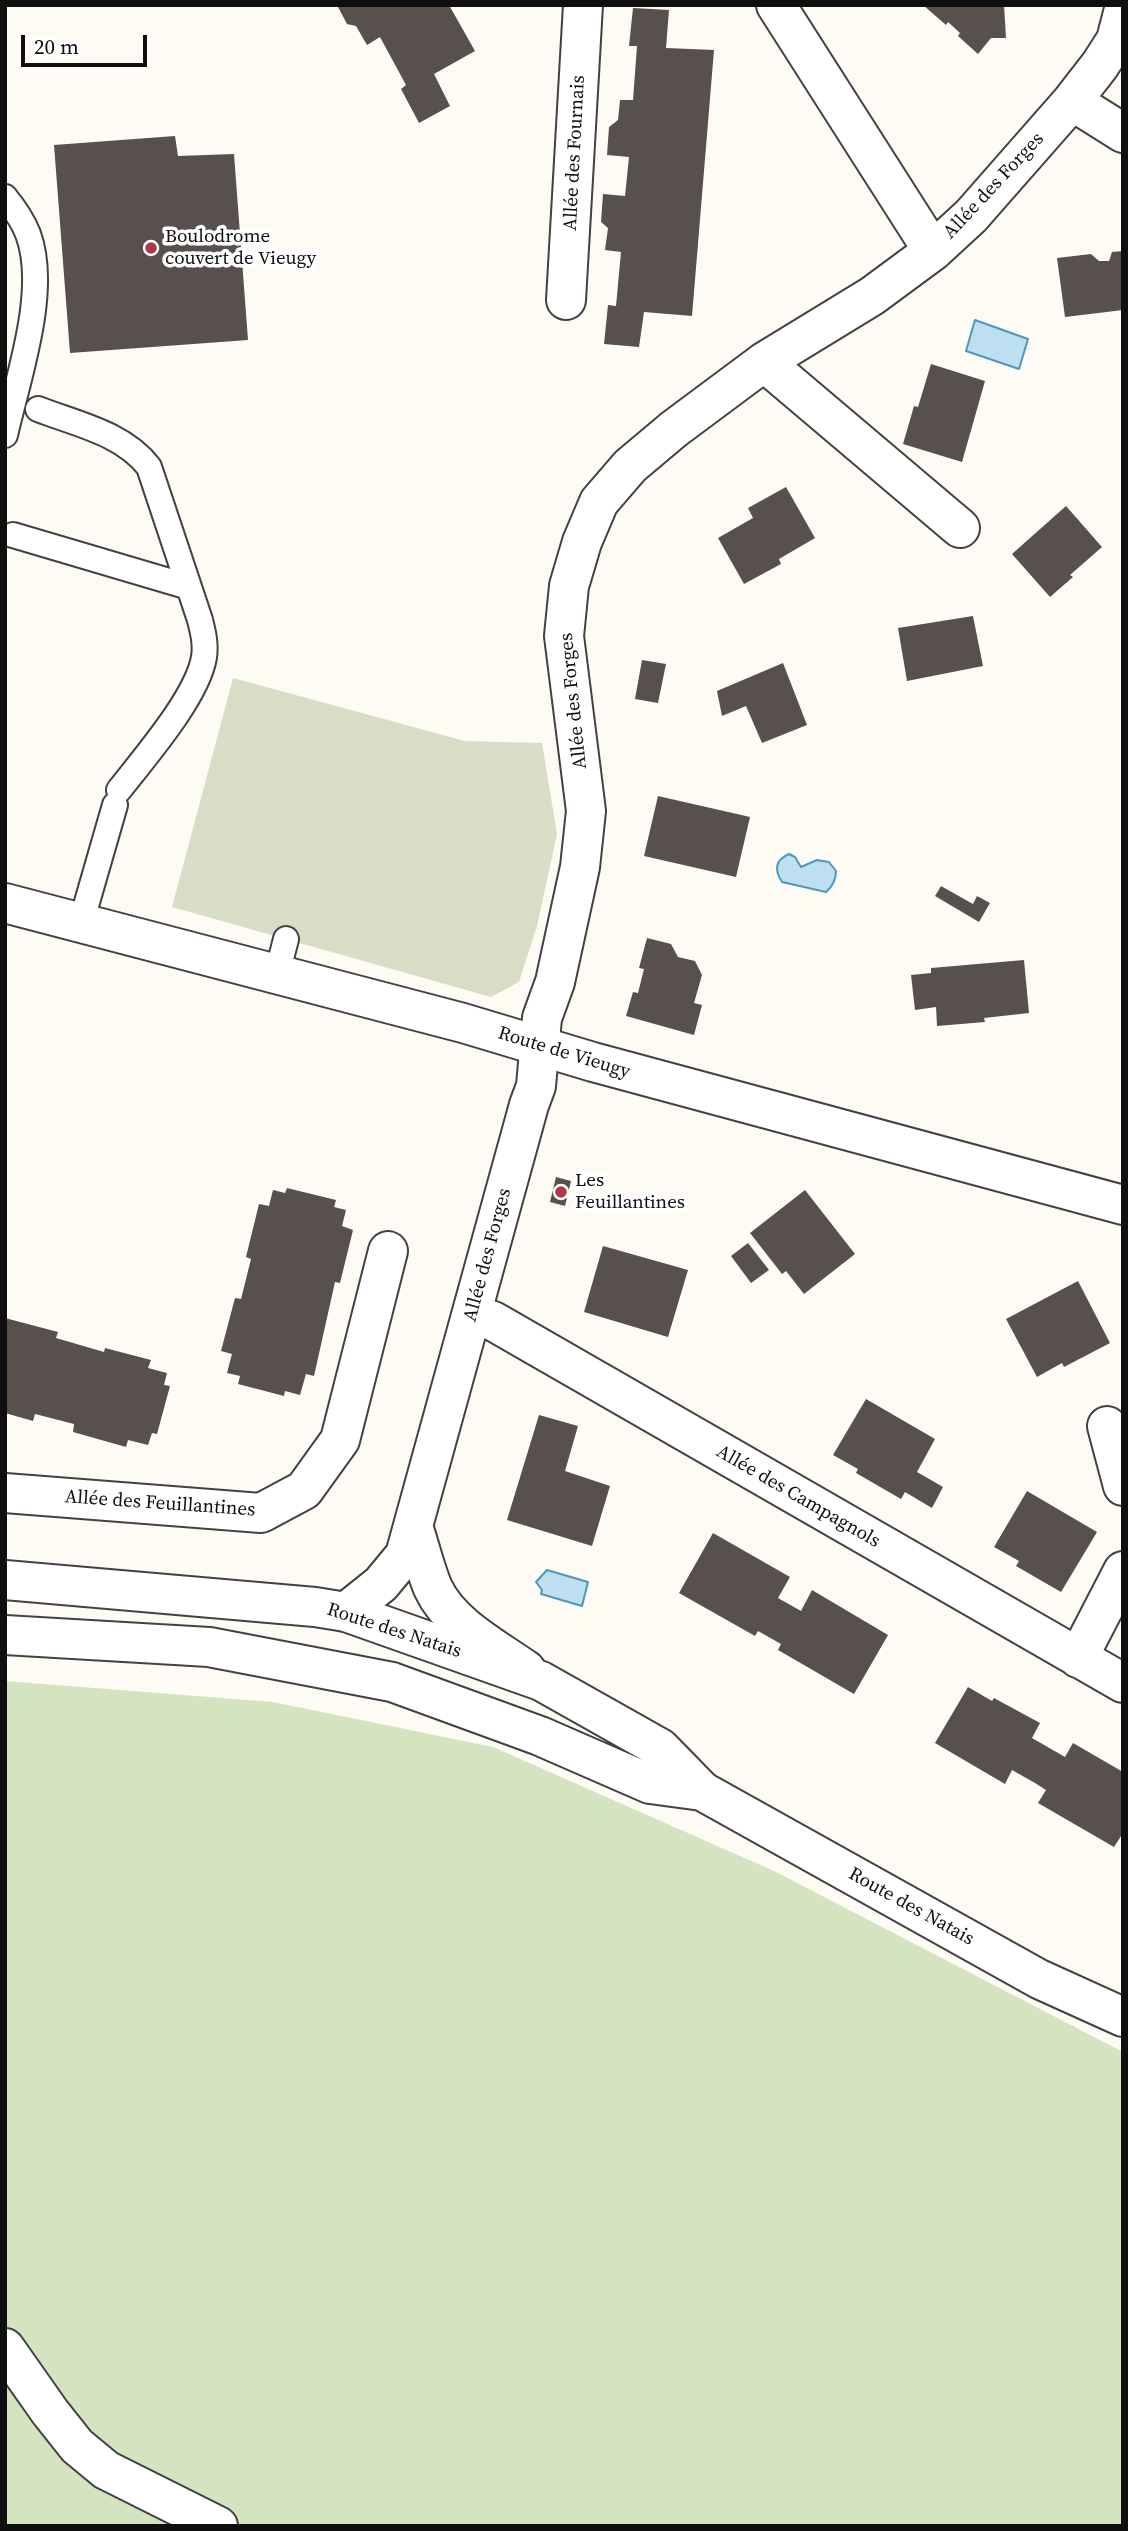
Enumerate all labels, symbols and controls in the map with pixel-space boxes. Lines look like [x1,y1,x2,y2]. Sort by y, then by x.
scale bar [24,21,150,65]
text: 20 m [34,32,79,61]
street label: Allée des Fournais [560,75,590,231]
street label: Allée des Forges [939,128,1049,244]
place label: Boulodrome couvert de Vieugy [165,226,316,270]
marker: Boulodrome couvert de Vieugy [143,240,159,256]
street label: Allée des Forges [556,632,592,770]
street label: Route de Vieugy [495,1022,633,1084]
place label: Les Feuillantines [575,1170,685,1214]
marker: Les Feuillantines [553,1184,569,1200]
street label: Allée des Forges [459,1186,517,1324]
street label: Allée des Campagnols [712,1441,884,1553]
street label: Allée des Feuillantines [64,1486,256,1522]
street label: Route des Natais [324,1599,464,1663]
street label: Route des Natais [844,1863,978,1951]

